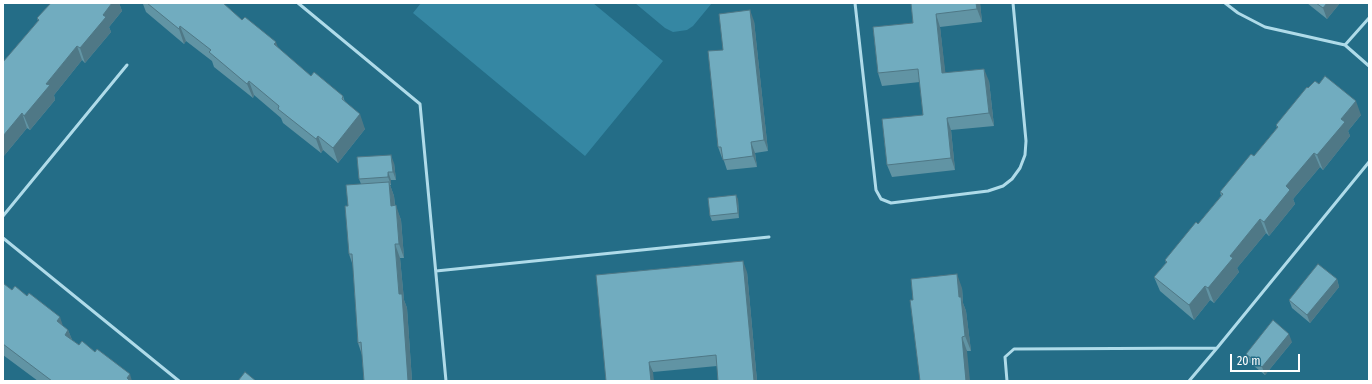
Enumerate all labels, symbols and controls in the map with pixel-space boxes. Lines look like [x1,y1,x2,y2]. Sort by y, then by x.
scale bar [1232,346,1302,372]
text: 20 m [1237,354,1261,368]

